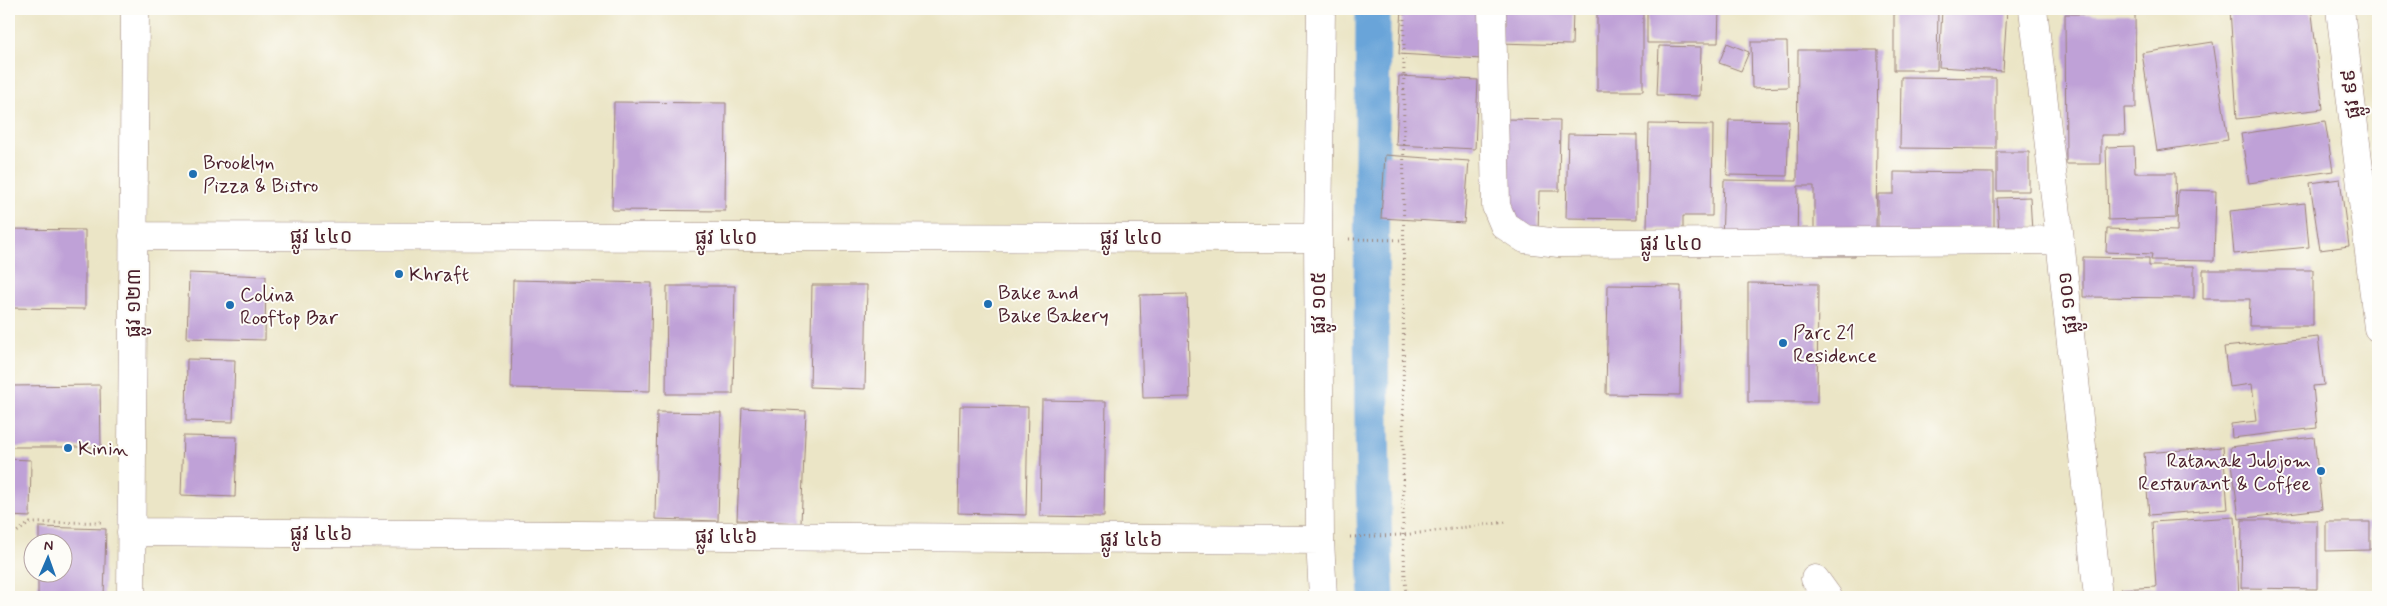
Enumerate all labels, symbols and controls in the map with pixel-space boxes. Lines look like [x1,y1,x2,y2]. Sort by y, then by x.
street label: ផ្លូវ ៩៩ [2335,67,2372,120]
place label: Brooklyn Pizza & Bistro [203,150,319,200]
marker: Brooklyn Pizza & Bistro [187,168,199,180]
street label: ផ្លូវ ៤៤០ [290,224,352,255]
street label: ផ្លូវ ៤៤០ [695,225,757,256]
street label: ផ្លូវ ៤៤០ [1100,225,1162,256]
street label: ផ្លូវ ៤៤០ [1640,231,1702,262]
place label: Khraft [409,262,469,289]
street label: ផ្លូវ ១២៣ [121,268,152,338]
marker: Khraft [393,268,405,280]
street label: ផ្លូវ ១០១ [2052,270,2089,335]
street label: ផ្លូវ ១០៥ [1306,272,1337,334]
place label: Bake and Bake Bakery [998,280,1109,330]
place label: Colina Rooftop Bar [240,282,339,332]
marker: Bake and Bake Bakery [982,298,994,310]
marker: Colina Rooftop Bar [224,299,236,311]
place label: Parc 21 Residence [1793,320,1877,370]
marker: Parc 21 Residence [1777,337,1789,349]
place label: Kinin [78,436,129,463]
marker: Kinin [62,442,74,454]
place label: Ratanak Jubjom Restaurant & Coffee [2138,448,2311,498]
marker: Ratanak Jubjom Restaurant & Coffee [2315,465,2327,477]
street label: ផ្លូវ ៤៤៦ [290,521,352,552]
street label: ផ្លូវ ៤៤៦ [695,524,757,555]
street label: ផ្លូវ ៤៤៦ [1100,527,1162,558]
north arrow [22,534,72,584]
text: N [43,537,53,555]

